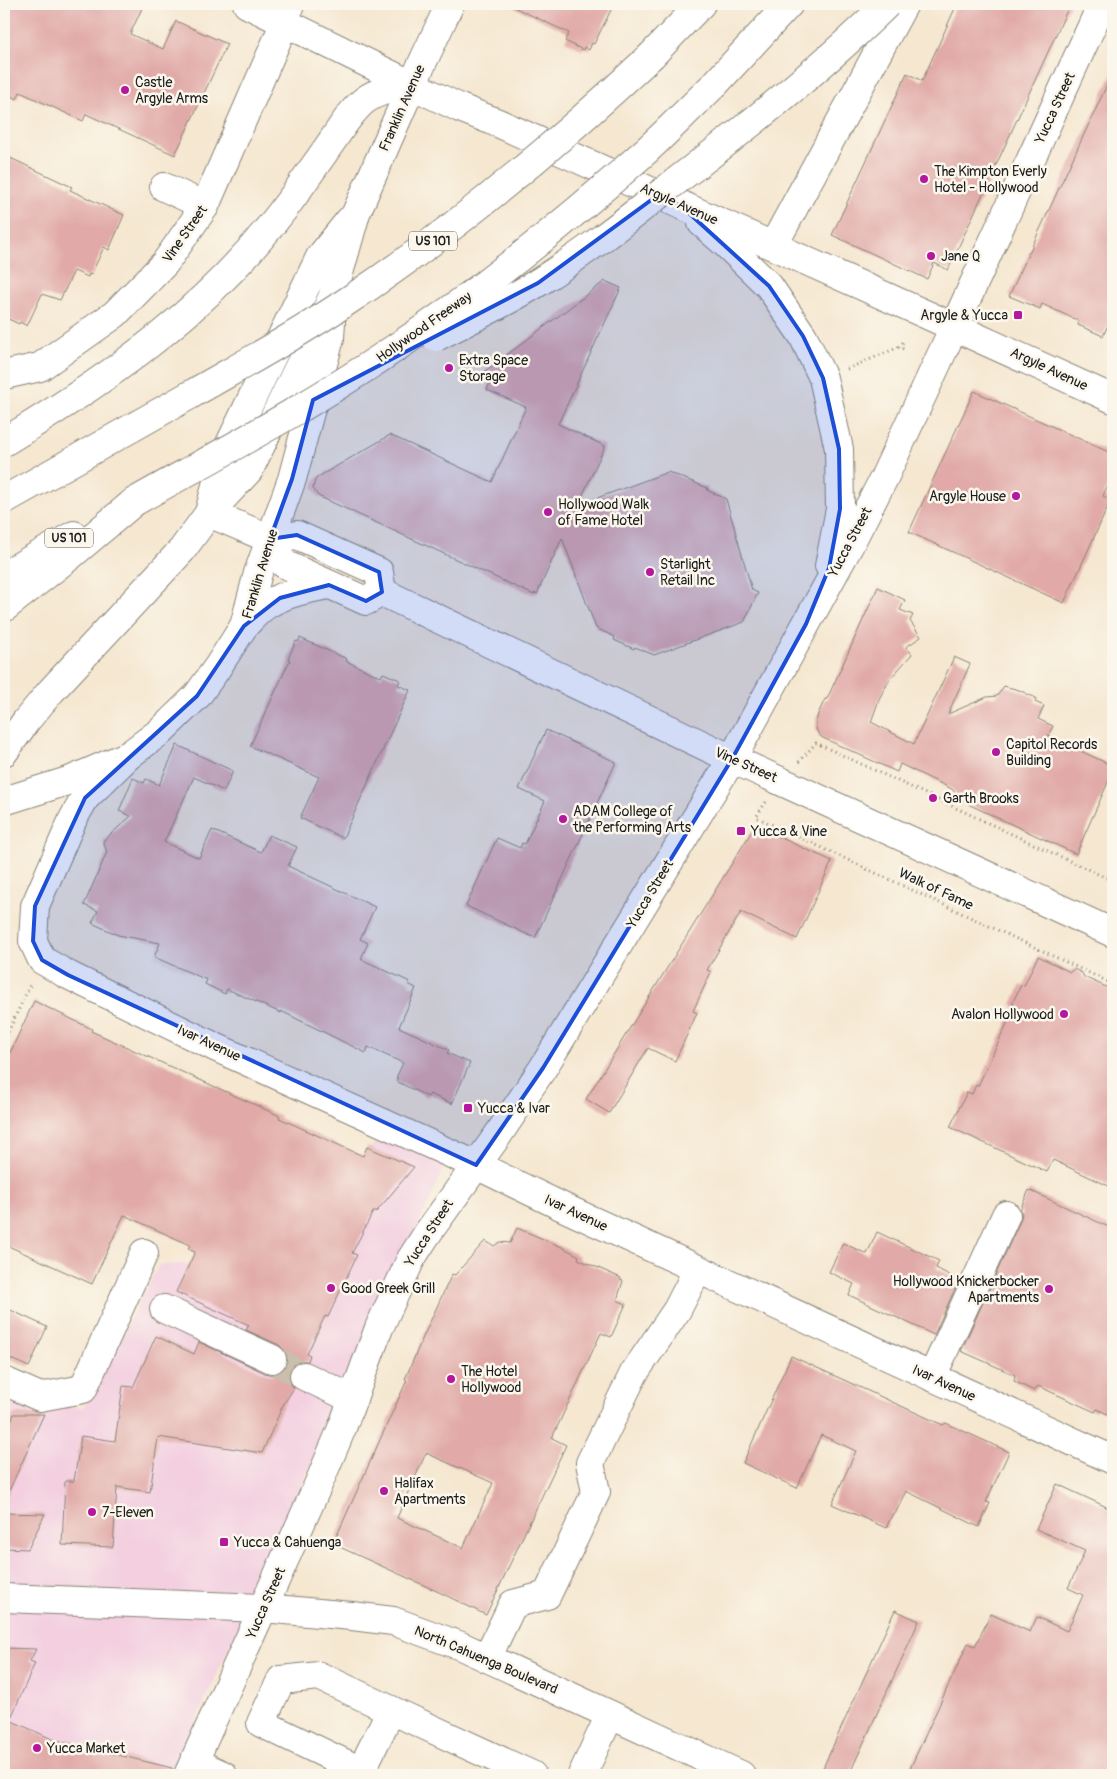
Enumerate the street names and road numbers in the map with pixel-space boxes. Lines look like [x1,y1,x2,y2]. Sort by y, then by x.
street label: Franklin Avenue [375,62,429,154]
street label: Yucca Street [1031,69,1079,147]
street label: Argyle Avenue [637,179,721,229]
street label: Vine Street [159,202,211,266]
road number: US 101 [409,232,457,250]
street label: Hollywood Freeway [373,288,475,366]
street label: Argyle Avenue [1008,344,1090,394]
street label: Yucca Street [824,504,876,581]
street label: Franklin Avenue [238,527,282,621]
road number: US 101 [45,528,93,548]
street label: Vine Street [712,744,780,786]
street label: Yucca Street [622,857,677,932]
street label: Walk of Fame [896,864,976,914]
street label: Ivar Avenue [175,1021,243,1065]
street label: Ivar Avenue [542,1191,610,1235]
street label: Yucca Street [400,1196,457,1271]
street label: Ivar Avenue [910,1361,978,1405]
street label: Yucca Street [242,1564,289,1642]
street label: North Cahuenga Boulevard [412,1622,560,1698]

